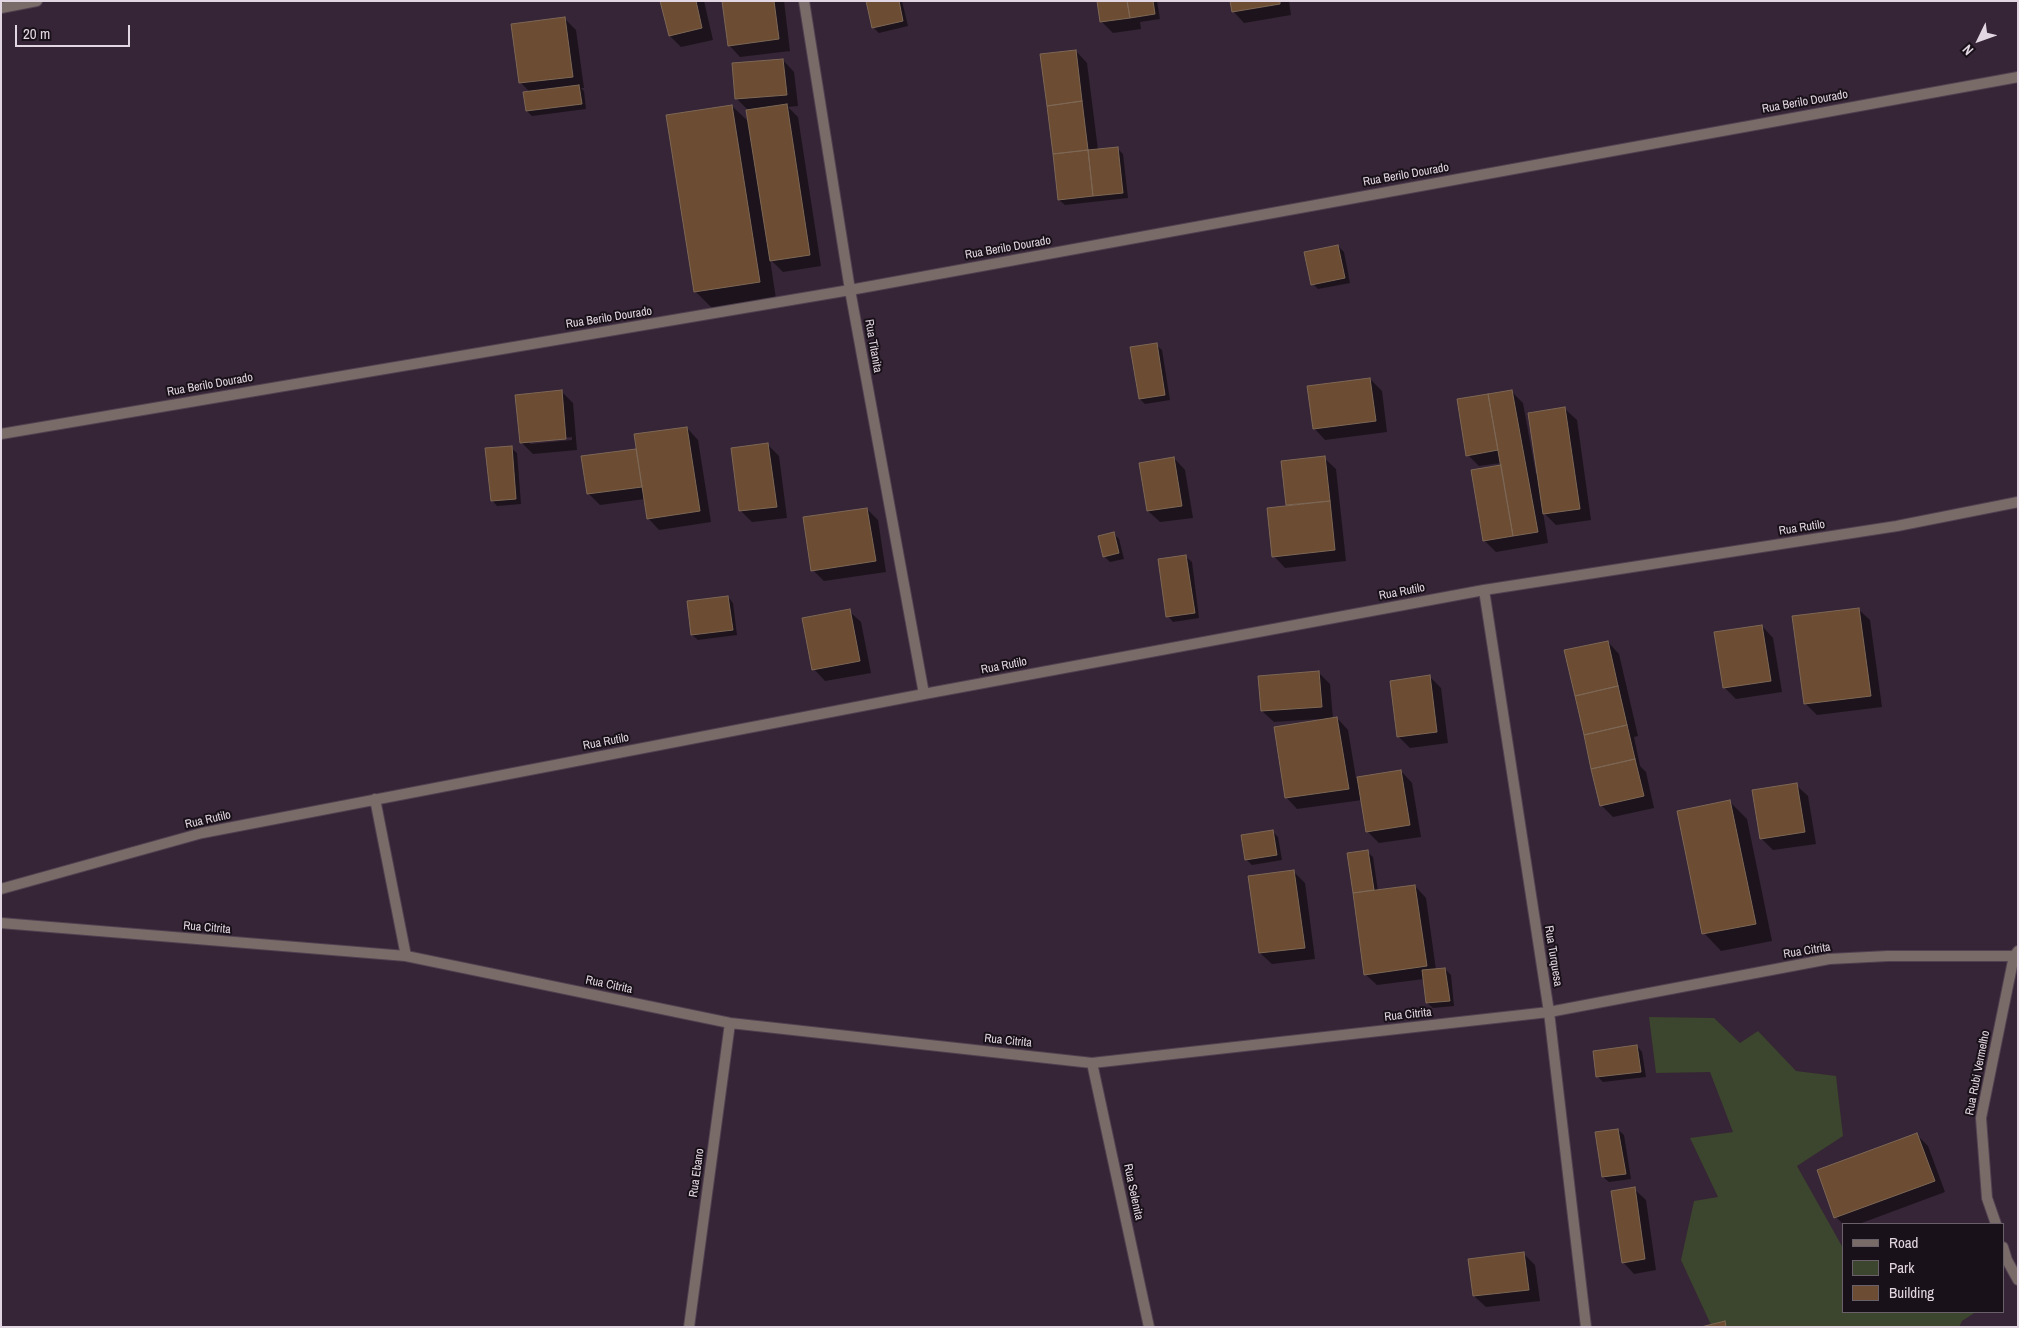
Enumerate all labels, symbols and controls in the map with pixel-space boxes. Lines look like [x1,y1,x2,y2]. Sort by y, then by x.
scale bar [18,15,132,47]
north arrow [1954,15,2004,65]
text: 20 m [23,23,50,44]
text: N [1958,41,1977,59]
street label: Rua Berilo Dourado [1761,87,1849,117]
street label: Rua Berilo Dourado [1362,160,1450,190]
street label: Rua Berilo Dourado [964,233,1052,263]
street label: Rua Berilo Dourado [565,304,653,332]
street label: Rua Titanita [861,318,885,374]
street label: Rua Berilo Dourado [166,370,254,400]
street label: Rua Rutilo [1778,517,1826,539]
street label: Rua Rutilo [1378,580,1426,604]
street label: Rua Rutilo [980,654,1028,678]
street label: Rua Rutilo [582,730,630,754]
street label: Rua Rutilo [184,808,232,832]
street label: Rua Citrita [183,919,231,937]
street label: Rua Turquesa [1541,924,1565,988]
street label: Rua Citrita [1782,940,1832,962]
street label: Rua Citrita [584,973,634,997]
street label: Rua Citrita [1384,1005,1432,1025]
street label: Rua Rubi Vermelho [1963,1029,1993,1117]
street label: Rua Citrita [984,1031,1032,1051]
street label: Rua Ebano [686,1148,708,1198]
street label: Rua Selenita [1120,1163,1146,1221]
legend [1842,1223,2004,1313]
text: Road [1889,1232,1918,1253]
text: Park [1889,1257,1914,1278]
text: Building [1889,1282,1934,1303]

